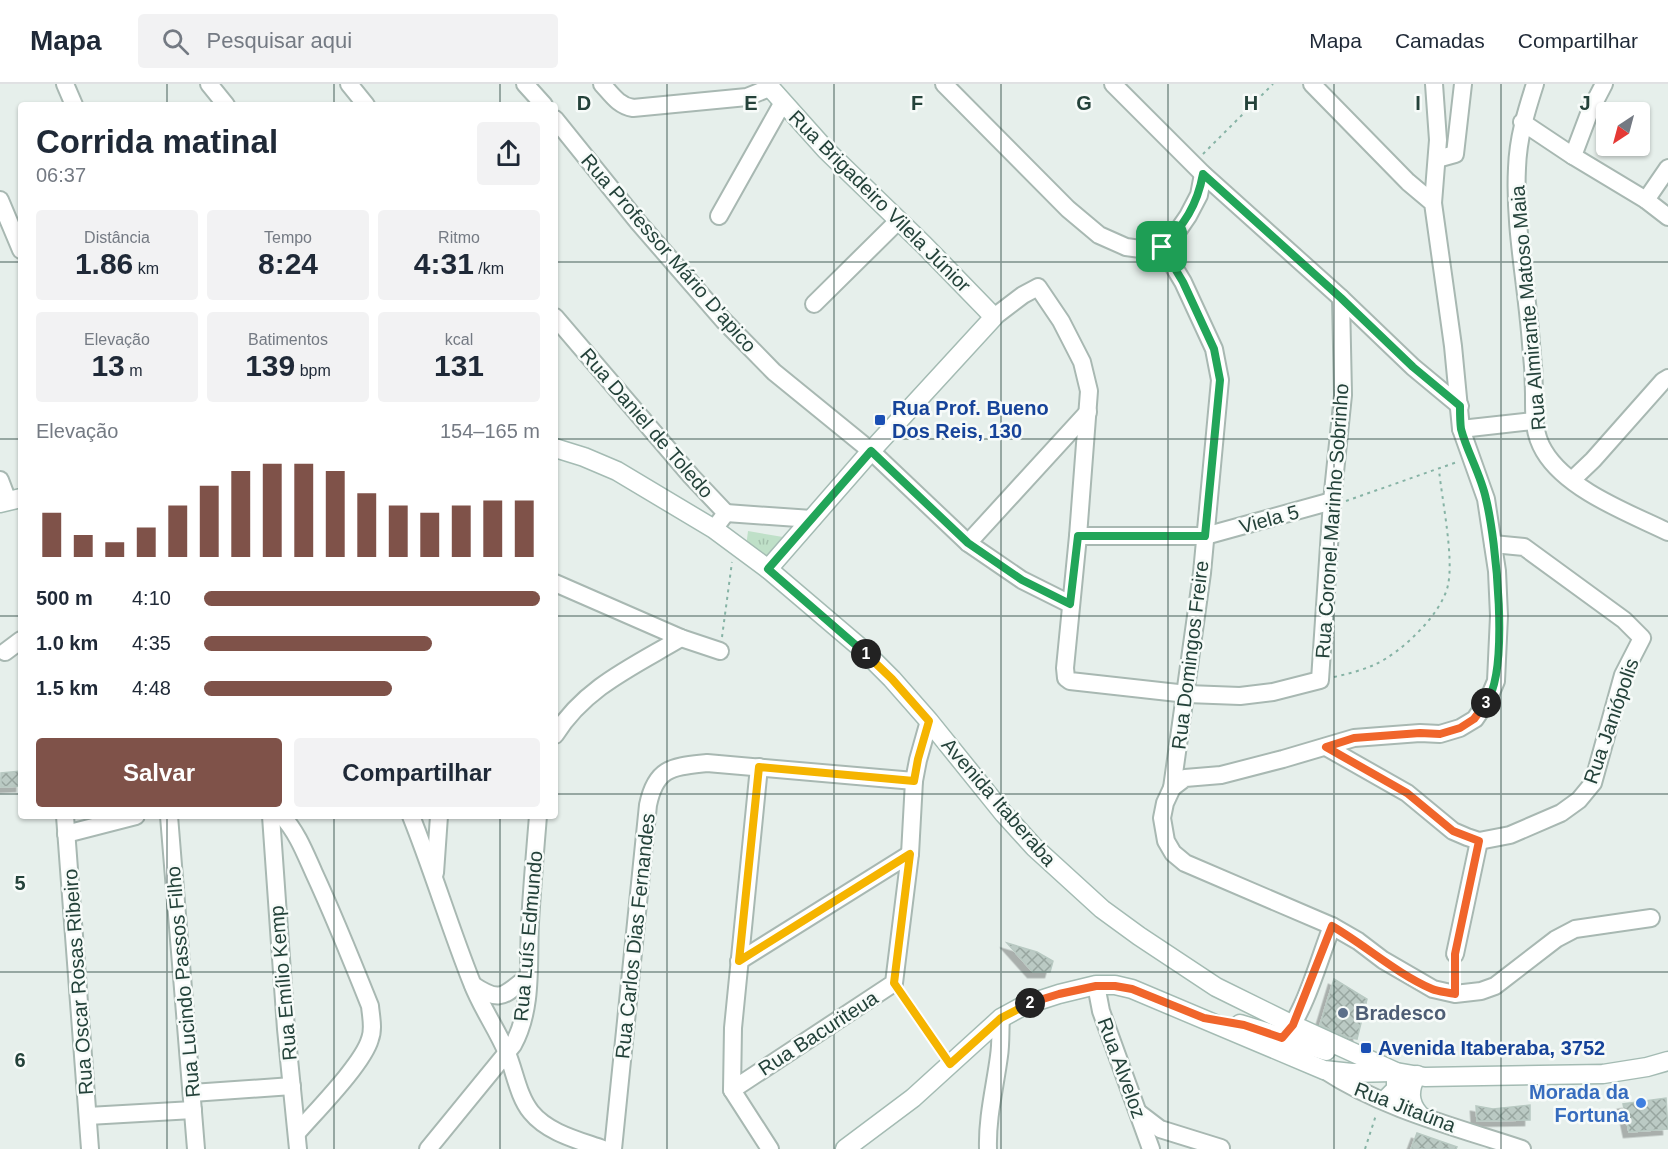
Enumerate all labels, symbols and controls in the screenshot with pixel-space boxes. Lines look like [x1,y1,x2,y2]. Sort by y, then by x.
search box [138,14,558,68]
text: Mapa [30,25,102,56]
icon: search [159,25,192,58]
text: Pesquisar aqui [207,28,352,53]
text: Mapa [1309,29,1362,52]
text: Camadas [1395,29,1485,52]
text: Compartilhar [1518,29,1638,52]
text: D [577,92,591,114]
text: E [744,92,758,114]
text: F [911,92,923,114]
text: G [1076,92,1092,114]
text: H [1244,92,1258,114]
text: I [1415,92,1421,114]
text: J [1579,92,1591,114]
north arrow [1596,102,1650,156]
map controls [1596,102,1650,156]
street label: Rua Brigadeiro Vilela Júnior [785,106,976,297]
button: share [477,122,540,185]
text: Corrida matinal [36,123,278,160]
street label: Rua Professor Mário D'apico [577,150,761,356]
text: 06:37 [36,164,86,186]
street label: Rua Almirante Matoso Maia [1506,184,1550,431]
pin [1136,221,1187,272]
text: Distância [84,229,150,246]
text: Tempo [264,229,312,246]
text: Ritmo [438,229,480,246]
icon: arrive [1145,230,1178,263]
text: 1.86 [75,247,133,280]
text: 8:24 [258,247,318,280]
text: 4:31 [414,247,474,280]
text: km [133,260,159,277]
text: /km [474,260,504,277]
text: Elevação [84,331,150,348]
text: Batimentos [248,331,328,348]
text: kcal [445,331,473,348]
street label: Rua Daniel de Toledo [576,344,718,502]
text: 13 [91,349,125,382]
text: 139 [245,349,295,382]
text: 131 [434,349,484,382]
text: m [125,362,143,379]
text: bpm [295,362,331,379]
street label: Rua Coronel Marinho Sobrinho [1311,383,1353,659]
place label: Rua Prof. Bueno Dos Reis, 130 [892,397,1049,442]
marker: Rua Prof. Bueno Dos Reis, 130 [873,413,887,427]
text: Elevação [36,420,118,442]
text: 154–165 m [440,420,540,442]
street label: Viela 5 [1237,501,1301,537]
street label: Rua Domingos Freire [1167,559,1213,751]
text: 500 m [36,587,93,609]
text: 4:10 [132,587,171,609]
text: 1.0 km [36,632,98,654]
text: 4:35 [132,632,171,654]
pin: 1 [851,639,881,669]
text: 1 [862,645,870,662]
street label: Rua Janiópolis [1579,655,1643,787]
text: 1.5 km [36,677,98,699]
text: 4:48 [132,677,171,699]
pin: 3 [1471,688,1501,718]
text: 3 [1482,694,1490,711]
street label: Avenida Itaberaba [938,734,1061,871]
button: Salvar [36,738,282,807]
button: Compartilhar [294,738,540,807]
street label: Rua Carlos Dias Fernandes [611,812,659,1060]
street label: Rua Luís Edmundo [510,850,546,1022]
street label: Rua Lucindo Passos Filho [162,865,204,1099]
street label: Rua Oscar Rosas Ribeiro [59,868,97,1096]
text: 5 [14,872,26,894]
street label: Rua Emílio Kemp [265,905,301,1061]
street label: Rua Bacuriteua [754,986,883,1080]
pin: 2 [1015,988,1045,1018]
text: 2 [1026,994,1034,1011]
place label: Bradesco [1355,1002,1446,1024]
marker: Bradesco [1336,1006,1350,1020]
street label: Rua Alveloz [1094,1015,1150,1121]
place label: Avenida Itaberaba, 3752 [1378,1037,1605,1059]
marker: Avenida Itaberaba, 3752 [1359,1041,1373,1055]
text: 6 [14,1049,26,1071]
street label: Rua Jitaúna [1351,1078,1460,1137]
place label: Morada da Fortuna [1529,1081,1630,1126]
marker: Morada da Fortuna [1634,1096,1648,1110]

